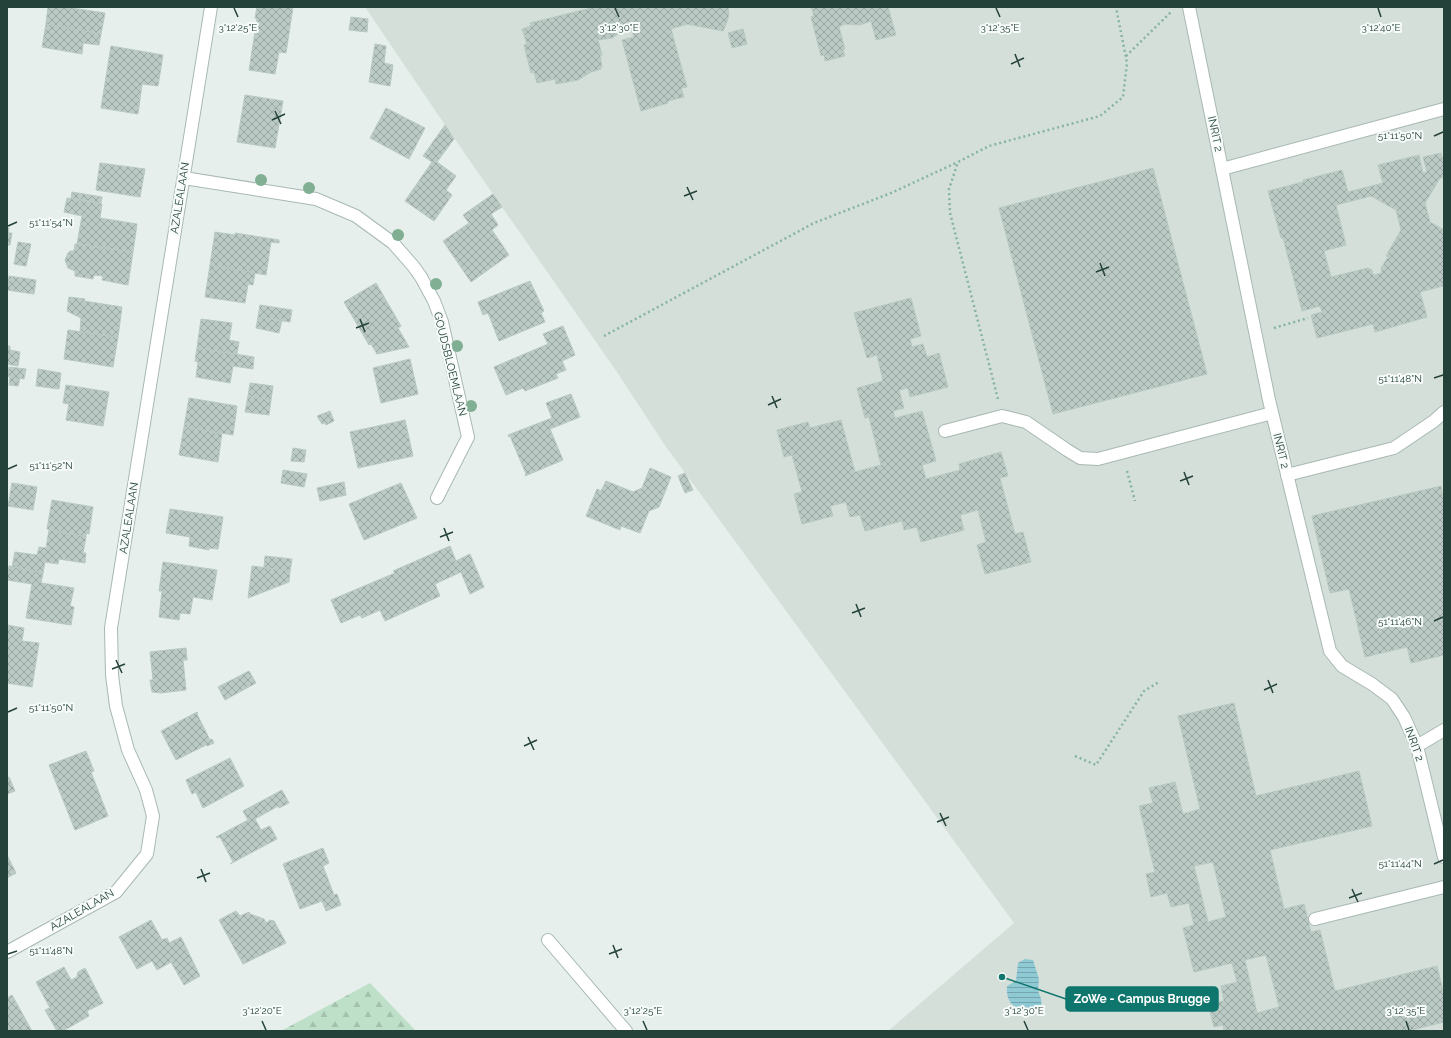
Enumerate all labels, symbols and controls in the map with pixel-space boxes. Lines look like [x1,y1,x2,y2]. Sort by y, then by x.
text: 3°12'25"E [219,22,257,33]
text: 3°12'30"E [599,22,639,33]
text: 3°12'35"E [981,22,1019,33]
text: 3°12'40"E [1362,22,1401,33]
street label: INRIT 2 [1205,115,1225,153]
text: 51°11'50"N [1378,130,1422,141]
street label: AZALEALAAN [168,161,192,235]
text: 51°11'54"N [29,217,73,228]
street label: GOUDSBLOEMLAAN [431,311,469,417]
text: 51°11'48"N [1378,373,1422,384]
street label: INRIT 2 [1270,432,1292,470]
text: 51°11'52"N [29,460,73,471]
street label: AZALEALAAN [117,481,141,555]
text: 51°11'46"N [1378,616,1422,627]
text: 51°11'50"N [29,702,73,713]
street label: INRIT 2 [1402,725,1426,763]
text: 51°11'44"N [1378,858,1422,869]
street label: AZALEALAAN [48,886,116,934]
text: 51°11'48"N [29,945,73,956]
callout: ZoWe - Campus Brugge [1066,987,1218,1011]
text: ZoWe - Campus Brugge [1074,992,1210,1006]
text: 3°12'20"E [242,1005,282,1016]
text: 3°12'25"E [624,1005,662,1016]
text: 3°12'30"E [1004,1005,1044,1016]
text: 3°12'35"E [1387,1005,1425,1016]

